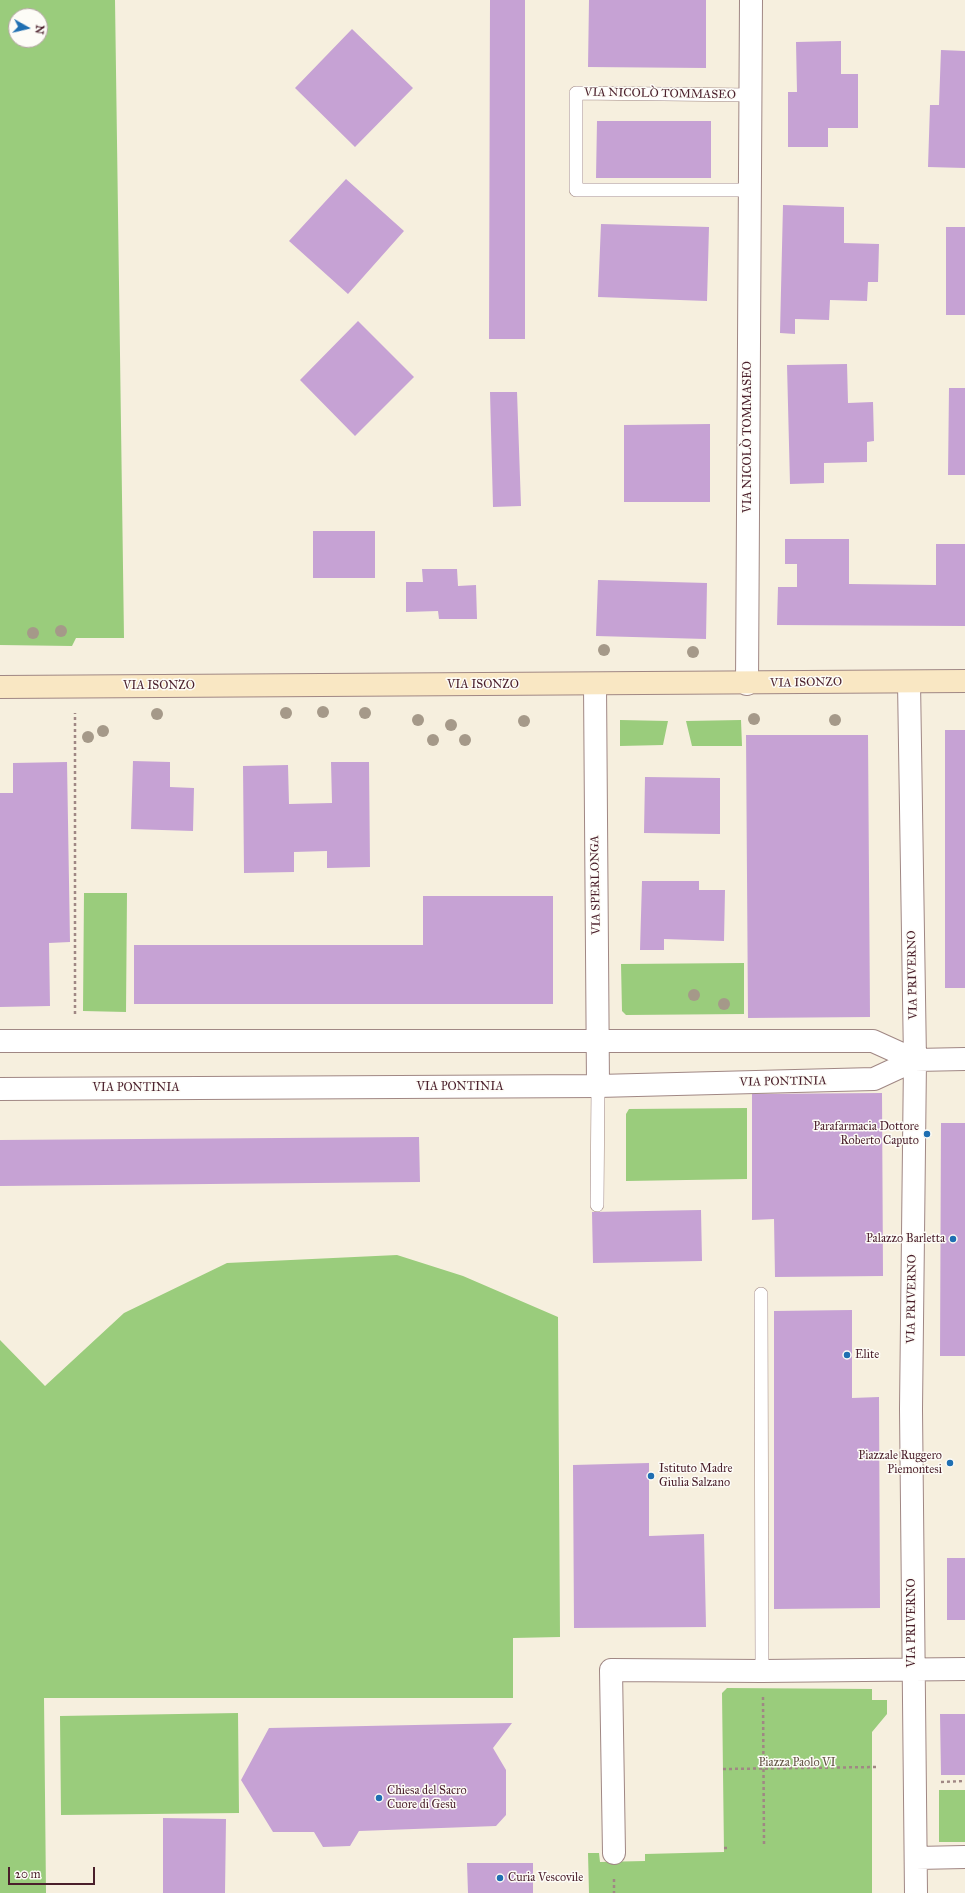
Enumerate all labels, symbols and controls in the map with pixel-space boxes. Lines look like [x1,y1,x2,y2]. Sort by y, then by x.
north arrow [8,8,48,48]
text: N [32,24,46,35]
street label: VIA NICOLÒ TOMMASEO [584,85,736,103]
street label: VIA NICOLÒ TOMMASEO [741,361,755,513]
street label: VIA ISONZO [770,675,842,691]
street label: VIA ISONZO [447,678,519,692]
street label: VIA ISONZO [123,679,195,693]
street label: VIA SPERLONGA [588,835,604,935]
street label: VIA PRIVERNO [905,930,921,1020]
street label: VIA PONTINIA [739,1074,827,1090]
street label: VIA PONTINIA [417,1080,503,1094]
street label: VIA PONTINIA [93,1081,179,1095]
place label: Parafarmacia Dottore Roberto Caputo [813,1120,919,1148]
marker: Parafarmacia Dottore Roberto Caputo [922,1129,932,1139]
place label: Palazzo Barletta [866,1232,945,1246]
marker: Palazzo Barletta [948,1234,958,1244]
street label: VIA PRIVERNO [904,1254,920,1344]
place label: Elite [855,1348,879,1362]
marker: Elite [842,1350,852,1360]
place label: Piazzale Ruggero Piemontesi [858,1449,942,1477]
marker: Piazzale Ruggero Piemontesi [945,1458,955,1468]
place label: Istituto Madre Giulia Salzano [659,1462,732,1490]
marker: Istituto Madre Giulia Salzano [646,1471,656,1481]
street label: VIA PRIVERNO [905,1578,919,1668]
park label: Piazza Paolo VI [758,1756,836,1770]
place label: Chiesa del Sacro Cuore di Gesù [387,1784,467,1812]
marker: Chiesa del Sacro Cuore di Gesù [374,1793,384,1803]
scale bar [10,1859,97,1885]
text: 20 m [15,1867,41,1881]
place label: Curia Vescovile [508,1871,583,1885]
marker: Curia Vescovile [495,1873,505,1883]

